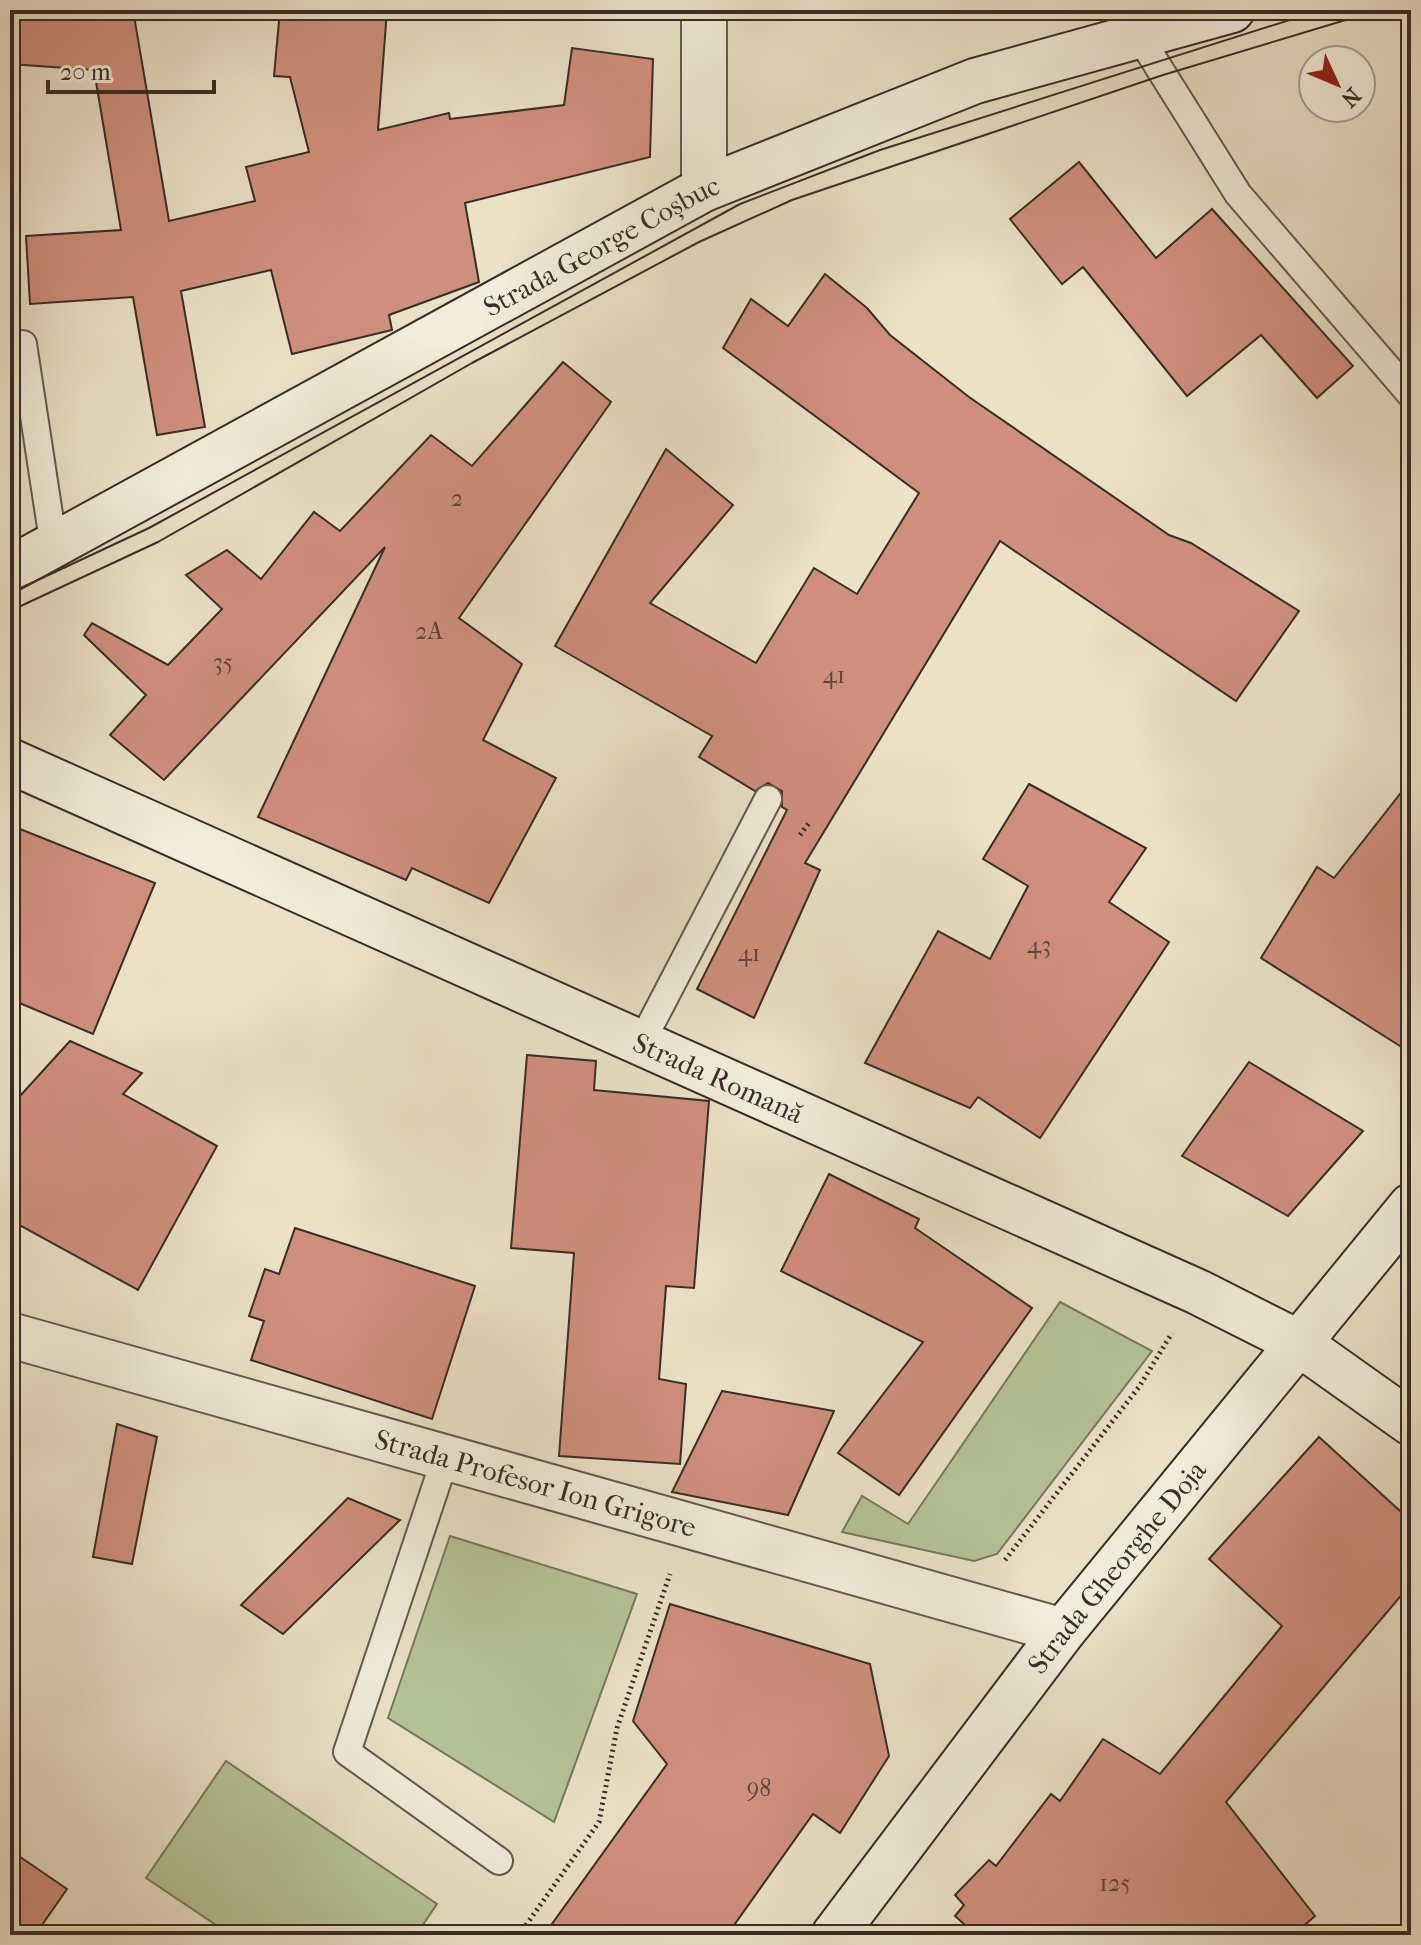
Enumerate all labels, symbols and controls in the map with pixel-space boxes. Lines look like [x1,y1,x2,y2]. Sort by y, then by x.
scale bar [48,44,214,94]
north arrow [1297,44,1377,124]
text: 20 m [60,58,111,86]
text: N [1335,82,1366,112]
street label: Strada George Coșbuc [478,169,724,324]
house number: 2 [451,484,463,512]
house number: 2A [415,617,443,645]
house number: 35 [213,648,233,676]
house number: 41 [823,661,845,689]
house number: 43 [1027,931,1051,959]
house number: 41 [738,939,760,967]
street label: Strada Romană [628,1026,809,1131]
street label: Strada Profesor Ion Grigore [371,1422,700,1544]
street label: Strada Gheorghe Doja [1021,1453,1213,1680]
house number: 98 [747,1774,771,1802]
house number: 125 [1099,1869,1131,1897]

